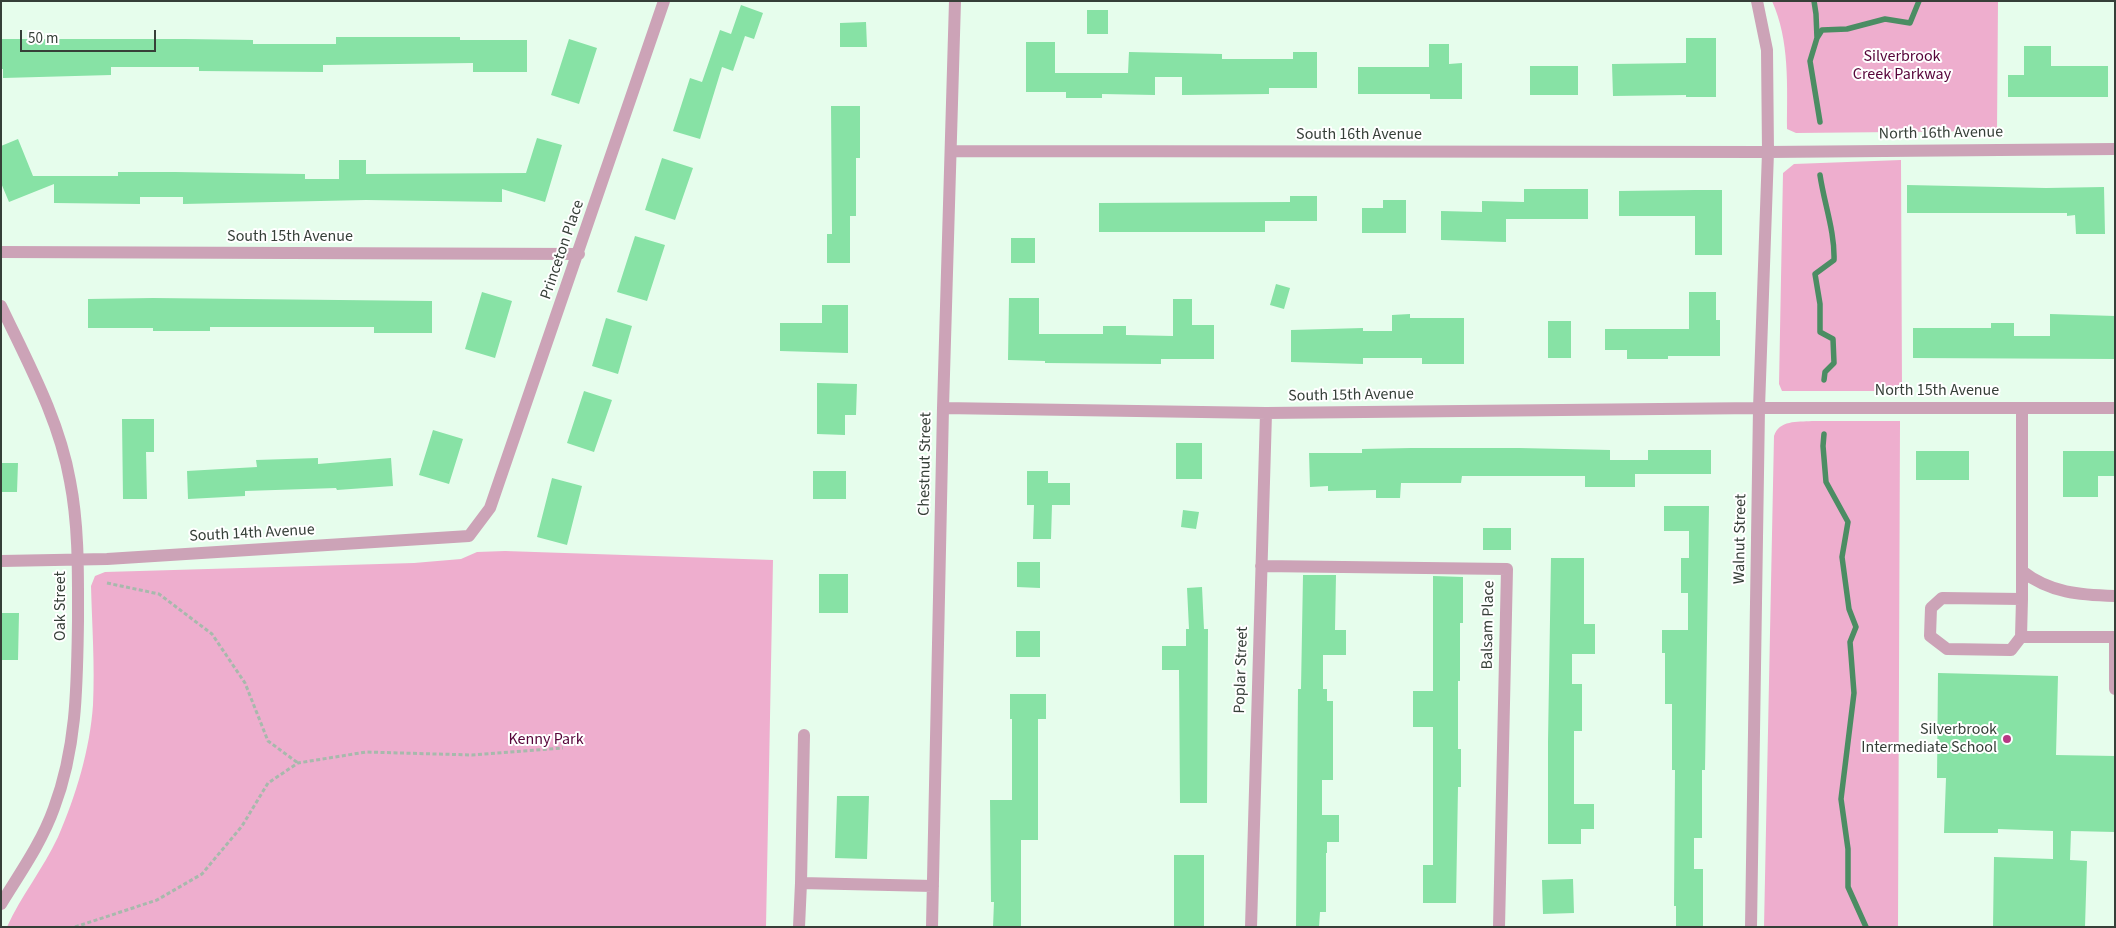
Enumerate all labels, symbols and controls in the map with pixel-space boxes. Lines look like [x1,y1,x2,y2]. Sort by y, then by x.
scale bar [22,20,159,52]
text: 50 m [28,28,58,49]
park label: Silverbrook Creek Parkway [1853,47,1951,85]
street label: North 16th Avenue [1879,123,2003,145]
street label: South 16th Avenue [1296,125,1422,145]
street label: Princeton Place [537,198,589,302]
street label: South 15th Avenue [227,227,353,247]
street label: North 15th Avenue [1875,381,1999,401]
street label: South 15th Avenue [1288,385,1414,407]
street label: Chestnut Street [915,412,937,516]
street label: Walnut Street [1731,494,1751,584]
street label: South 14th Avenue [189,521,315,547]
street label: Oak Street [51,571,71,641]
street label: Balsam Place [1479,580,1499,670]
street label: Poplar Street [1231,626,1253,714]
place label: Silverbrook Intermediate School [1861,720,1997,758]
park label: Kenny Park [508,730,584,750]
marker: Silverbrook Intermediate School [2001,733,2013,745]

